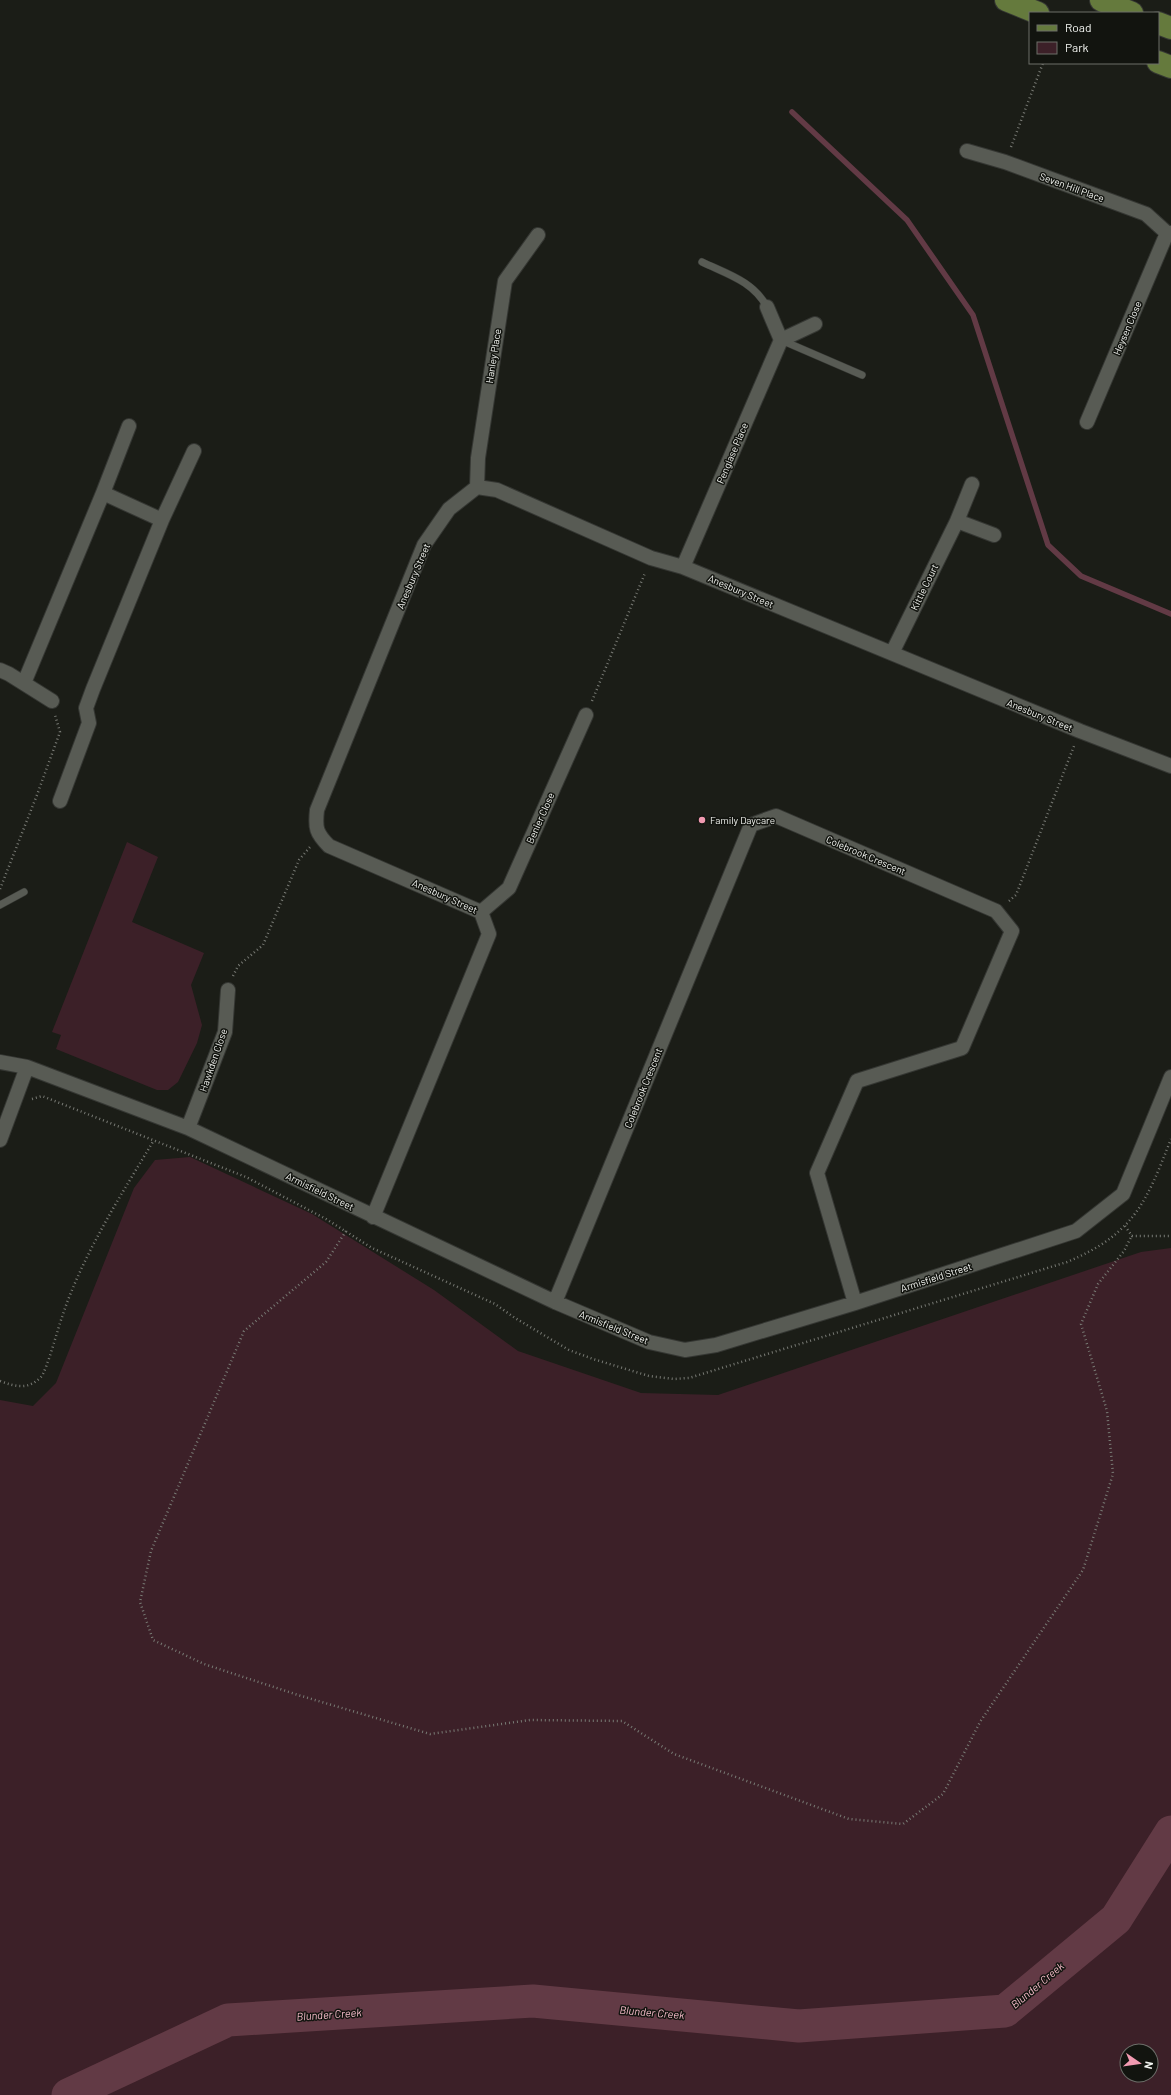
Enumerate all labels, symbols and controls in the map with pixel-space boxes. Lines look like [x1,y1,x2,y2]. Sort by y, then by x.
legend [1029,12,1159,64]
text: Road [1065,20,1092,34]
text: Park [1065,40,1089,54]
street label: Seven Hill Place [1038,170,1106,204]
street label: Heysen Close [1110,299,1144,357]
street label: Hanley Place [483,328,503,384]
street label: Penglase Place [714,421,750,485]
street label: Anesbury Street [394,541,432,611]
street label: Kittle Court [908,562,940,612]
street label: Anesbury Street [706,572,776,610]
street label: Anesbury Street [1005,696,1075,734]
street label: Benier Close [523,791,557,845]
place label: Family Daycare [710,814,775,826]
marker: Family Daycare [697,815,707,825]
street label: Colebrook Crescent [824,833,908,877]
street label: Anesbury Street [411,876,480,916]
street label: Hawkden Close [197,1027,229,1093]
street label: Colebrook Crescent [621,1046,665,1130]
street label: Armisfield Street [284,1169,356,1213]
street label: Armisfield Street [899,1260,973,1294]
street label: Armisfield Street [578,1308,651,1347]
water label: Blunder Creek [1008,1959,1067,2011]
water label: Blunder Creek [619,2003,686,2021]
water label: Blunder Creek [296,2005,363,2023]
north arrow [1119,2043,1159,2083]
text: N [1142,2060,1156,2070]

